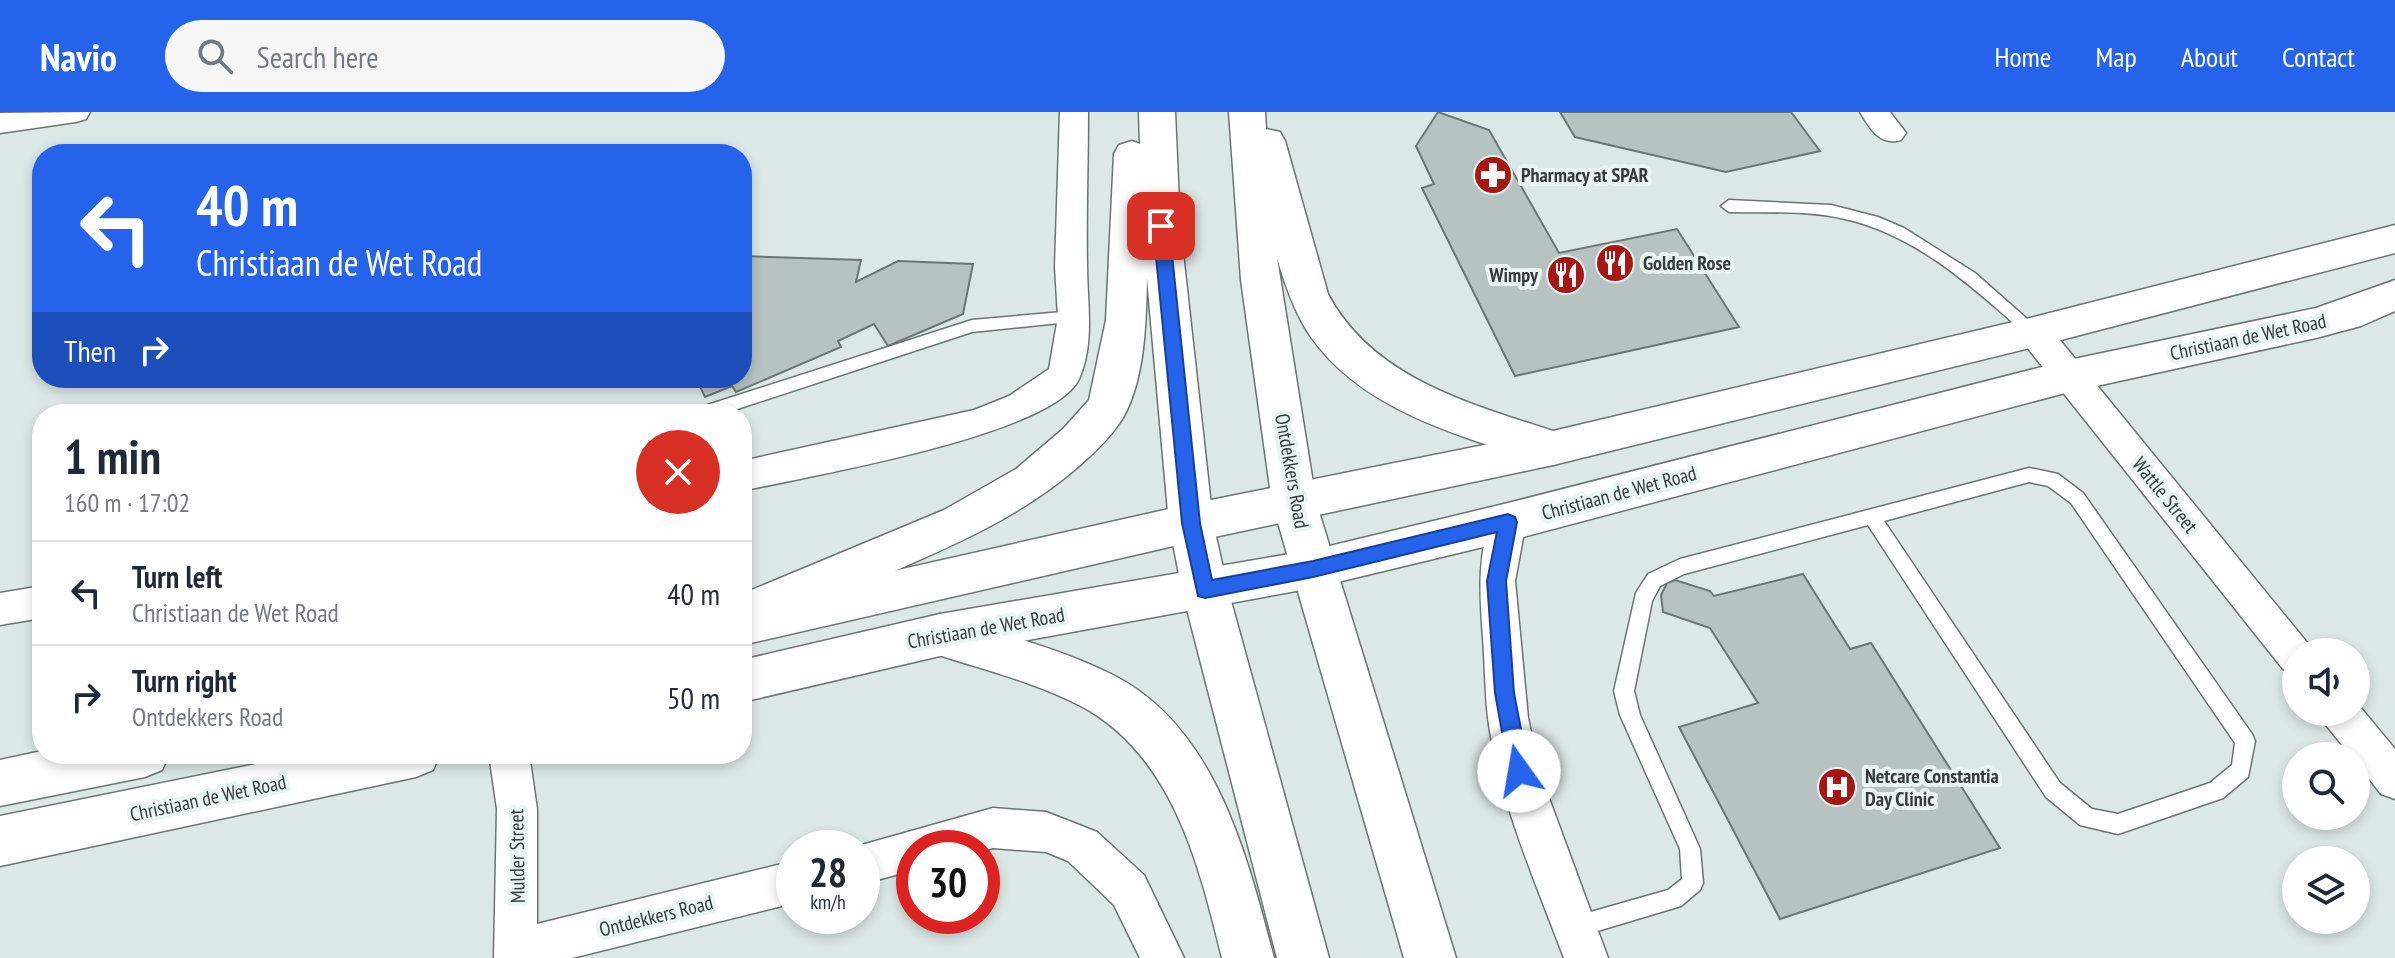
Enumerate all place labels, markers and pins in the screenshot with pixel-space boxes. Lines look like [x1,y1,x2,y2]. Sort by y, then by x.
pharmacy icon: Pharmacy at SPAR [1472,154,1514,196]
place label: Pharmacy at SPAR [1521,162,1649,188]
pin [1127,192,1195,260]
restaurant icon: Golden Rose [1594,242,1636,284]
place label: Golden Rose [1643,250,1731,276]
restaurant icon: Wimpy [1545,254,1587,296]
place label: Wimpy [1488,262,1539,288]
place label: Netcare Constantia Day Clinic [1865,763,1999,812]
hospital icon: Netcare Constantia Day Clinic [1816,766,1858,808]

